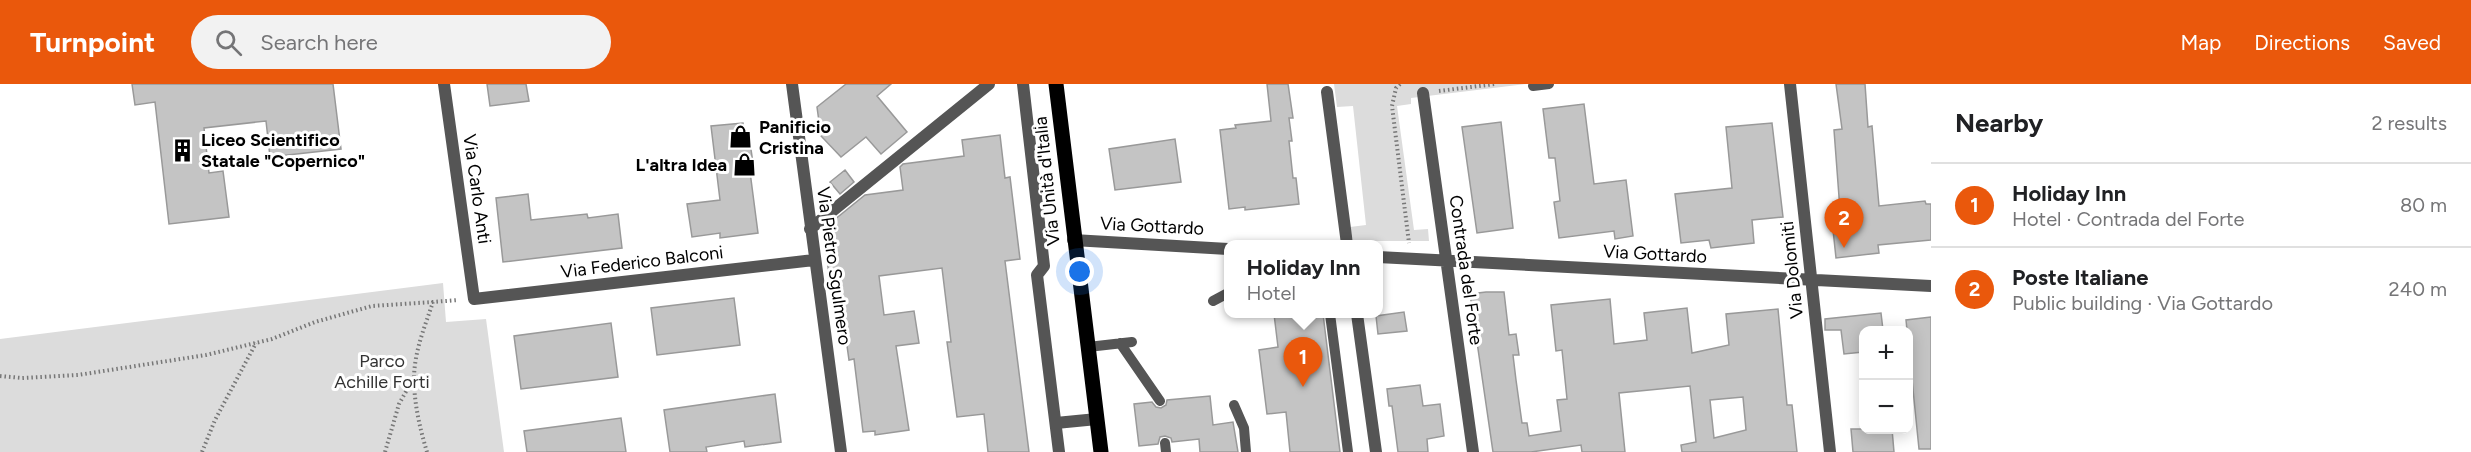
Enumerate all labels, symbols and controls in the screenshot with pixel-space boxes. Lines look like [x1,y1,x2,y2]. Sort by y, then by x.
search box [191,15,611,69]
text: Turnpoint [30,25,155,59]
icon: search [212,26,245,59]
text: Search here [260,29,378,56]
text: Map [2180,30,2221,55]
text: Directions [2254,30,2350,55]
text: Saved [2383,30,2441,55]
text: Nearby [1955,107,2043,139]
text: 2 results [2371,111,2447,135]
street label: Via Unità d'Italia [1029,115,1065,247]
place label: Panificio Cristina [759,116,831,159]
shop icon: Panificio Cristina [728,124,754,150]
place label: Liceo Scientifico Statale "Copernico" [201,129,365,172]
street label: Via Carlo Anti [458,133,496,245]
building icon: Liceo Scientifico Statale "Copernico" [170,137,196,163]
shop icon: L'altra Idea [732,152,758,178]
place label: L'altra Idea [635,154,727,176]
text: Holiday Inn [2012,180,2126,207]
street label: Via Pietro Sgulmero [812,185,856,347]
text: 1 [1970,193,1979,217]
text: 80 m [2400,193,2447,217]
street label: Contrada del Forte [1445,194,1487,347]
pin: 2 [1824,198,1864,248]
text: Hotel · Contrada del Forte [2012,207,2244,231]
street label: Via Gottardo [1099,212,1205,240]
street label: Via Dolomiti [1776,220,1808,320]
popup [1224,240,1383,318]
street label: Via Gottardo [1602,240,1708,268]
street label: Via Federico Balconi [559,241,725,283]
text: Holiday Inn [1246,254,1361,281]
your location [1065,257,1094,286]
text: Poste Italiane [2012,264,2148,291]
text: 2 [1969,277,1980,301]
text: 240 m [2389,277,2447,301]
text: Hotel [1246,281,1296,305]
text: Public building · Via Gottardo [2012,291,2273,315]
map controls [1859,326,1913,434]
button: + [1859,326,1913,380]
pin: 1 [1284,338,1322,387]
park label: Parco Achille Forti [334,350,430,393]
button: − [1859,380,1913,434]

